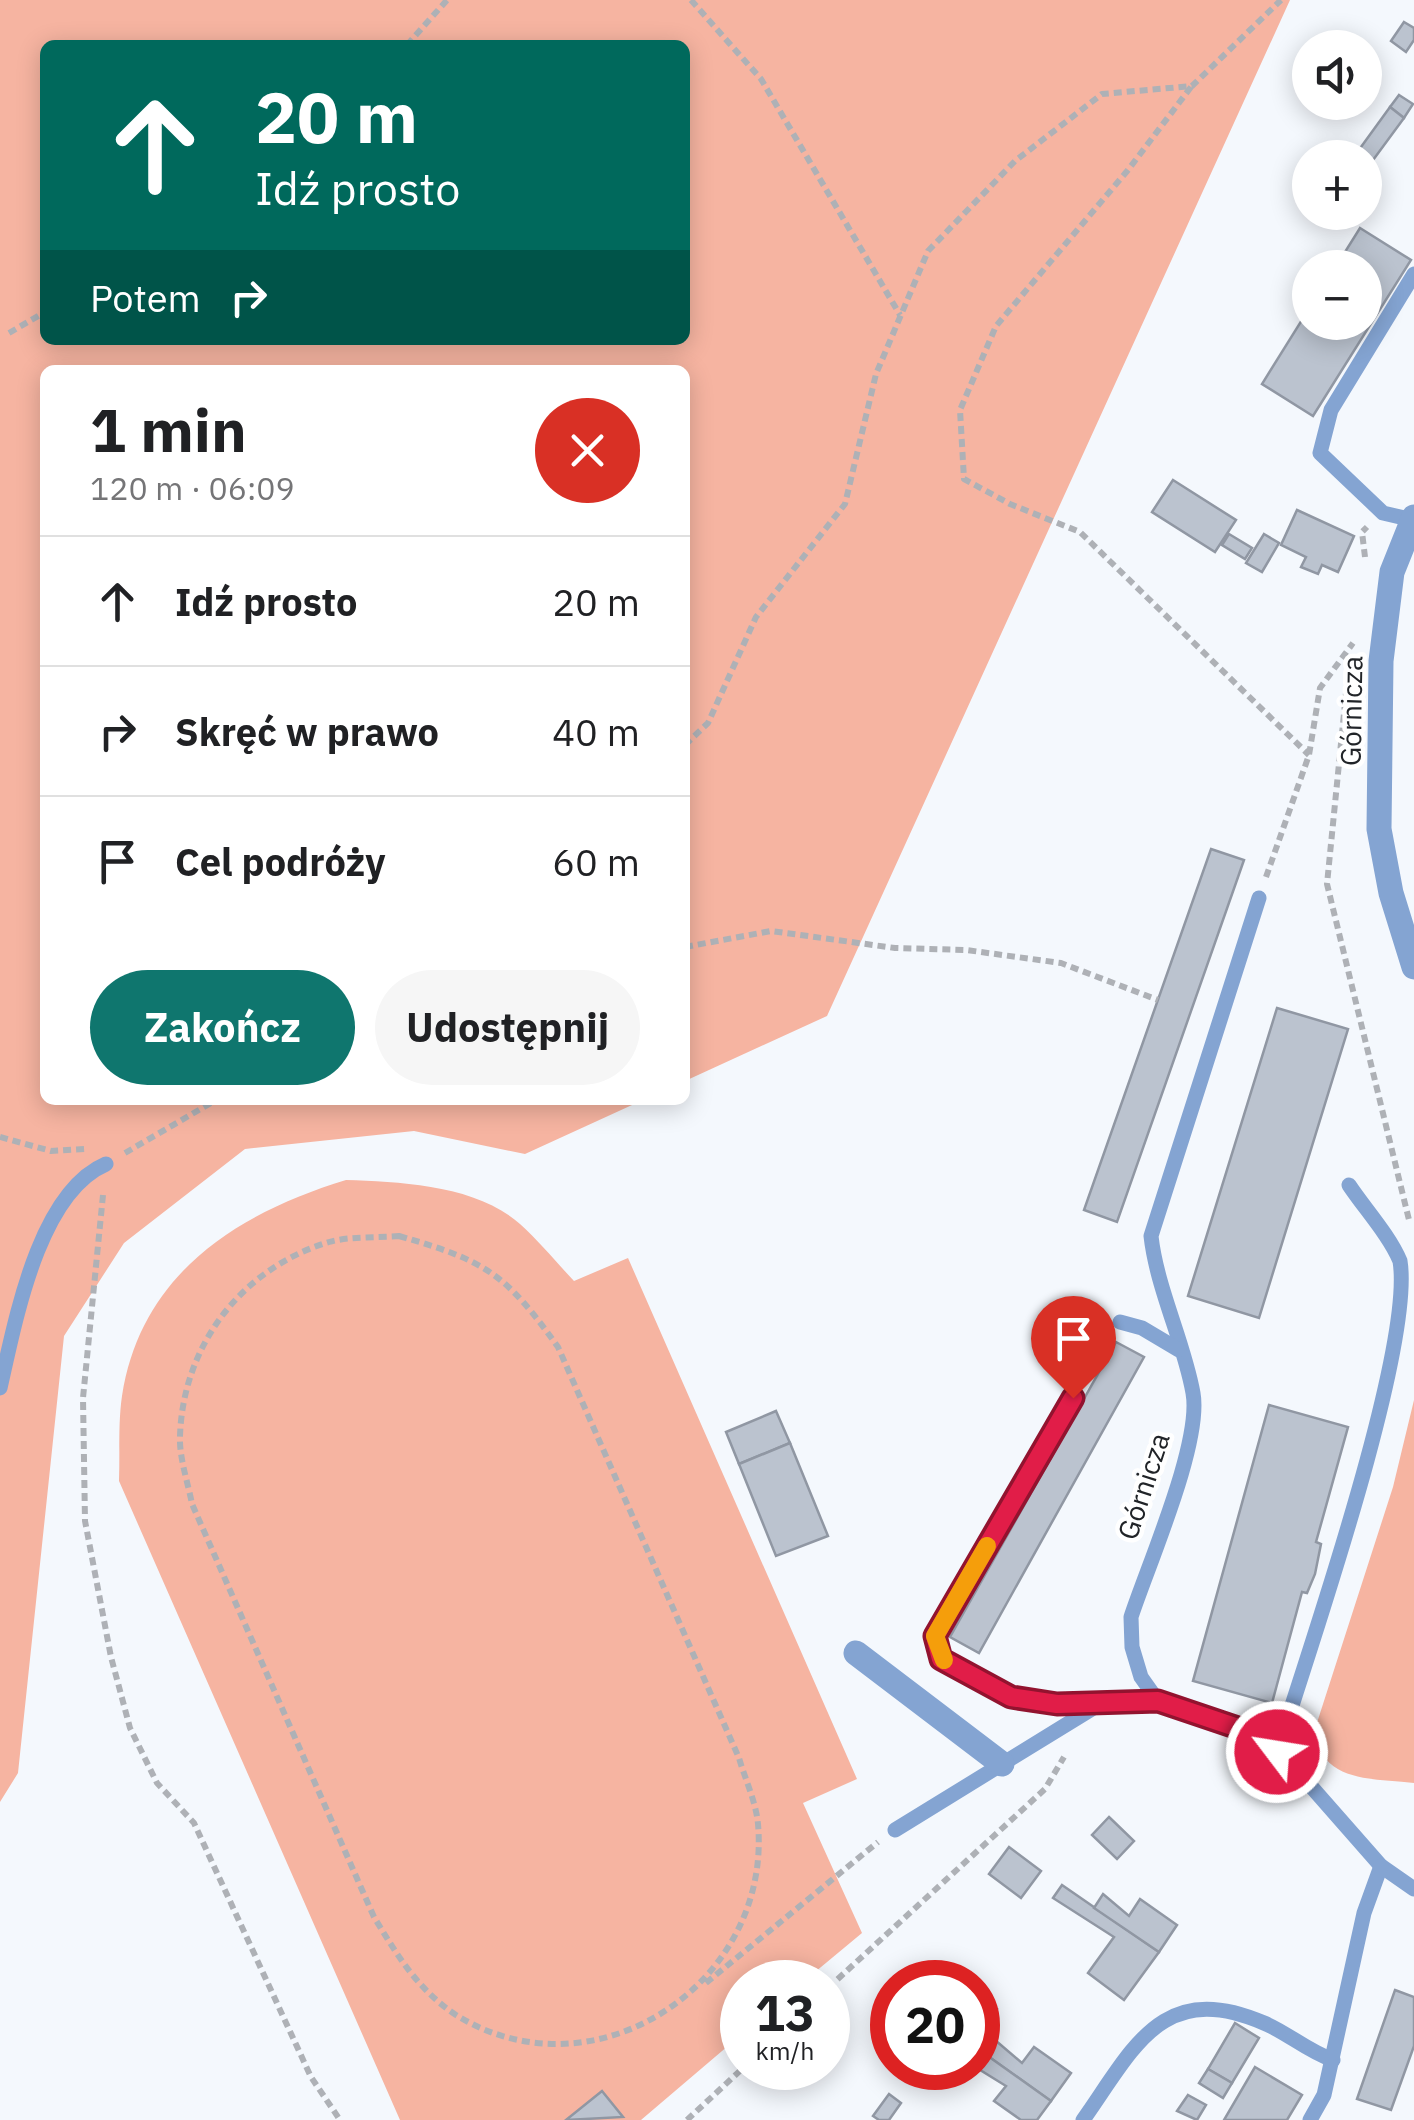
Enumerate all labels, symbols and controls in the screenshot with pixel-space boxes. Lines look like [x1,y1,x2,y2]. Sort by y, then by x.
map controls [1292,30,1382,340]
button: sound [1292,30,1382,120]
text: 20 m [255,71,418,162]
icon: ahead [90,80,220,210]
button: + [1292,140,1382,230]
text: Idź prosto [255,159,460,217]
button: − [1292,250,1382,340]
icon: right [221,270,276,325]
text: Potem [90,273,201,322]
text: 1 min [90,390,247,469]
button: close [535,398,640,503]
text: 120 m · 06:09 [90,467,295,509]
icon: ahead [90,574,145,629]
text: Idź prosto [175,577,357,626]
text: 20 m [552,577,640,626]
street label: Górnicza [1332,655,1370,766]
icon: right [90,704,145,759]
text: Skręć w prawo [175,707,439,756]
text: 40 m [552,707,640,756]
icon: arrive [90,834,145,889]
text: Cel podróży [175,837,385,886]
text: 60 m [552,837,640,886]
button: Zakończ [90,970,355,1085]
button: Udostępnij [375,970,640,1085]
pin [1031,1296,1116,1399]
icon: arrive [1046,1311,1101,1366]
street label: Górnicza [1108,1428,1178,1544]
position arrow [1225,1700,1329,1804]
speed limit sign: 20 [870,1960,1000,2090]
text: 13 [755,1980,815,2045]
text: km/h [756,2034,814,2067]

